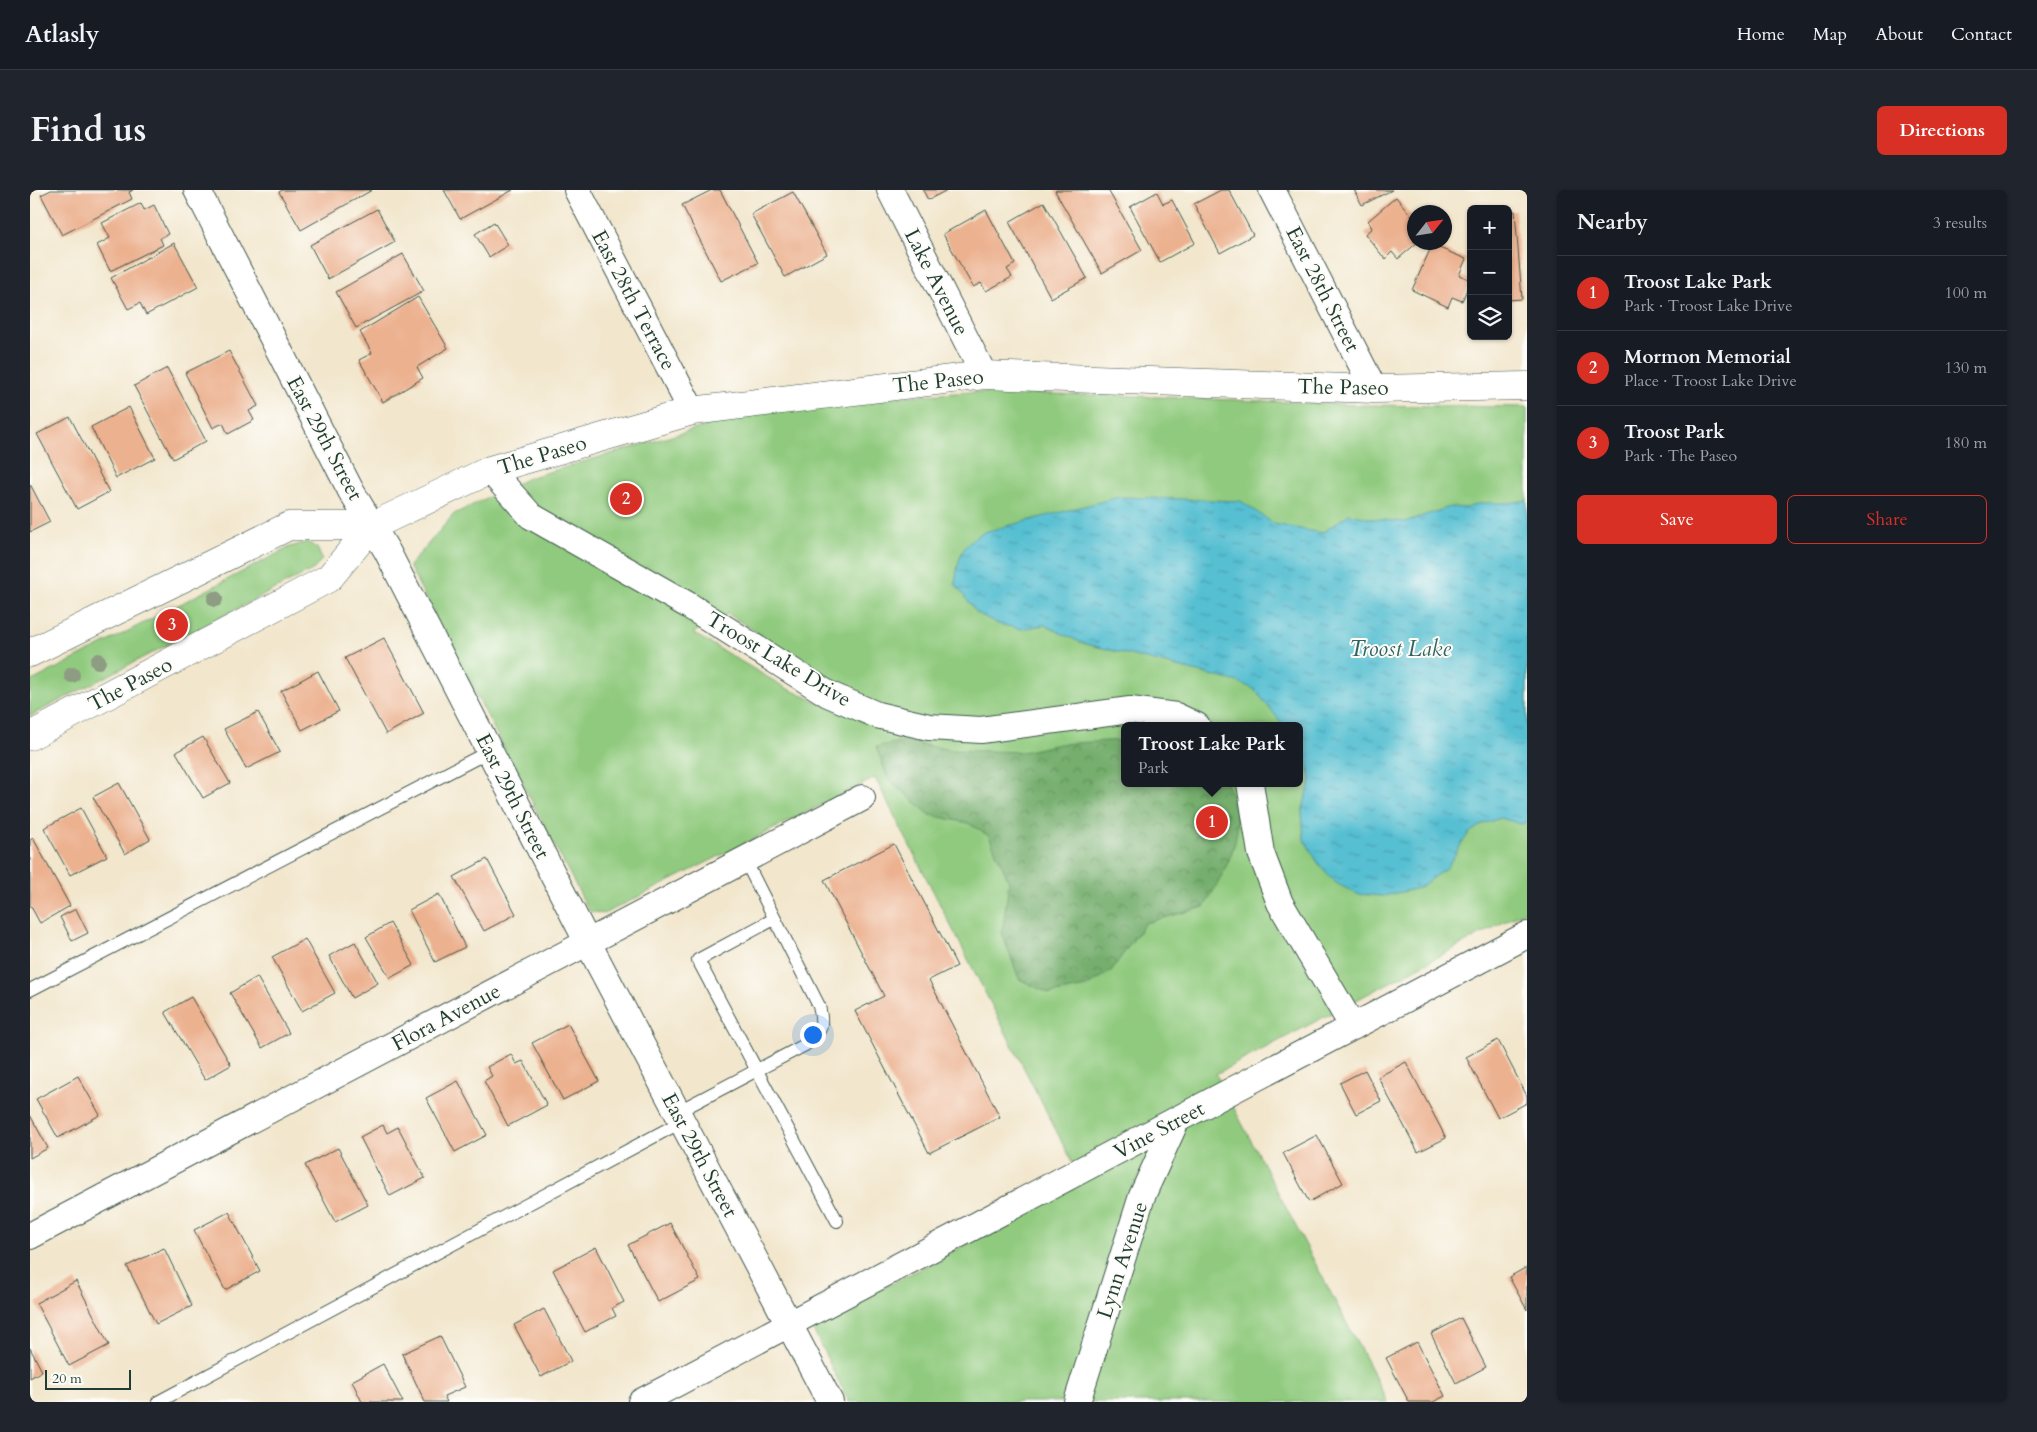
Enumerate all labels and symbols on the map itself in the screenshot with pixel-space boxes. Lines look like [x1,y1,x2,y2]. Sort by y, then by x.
north arrow [1407,205,1452,250]
street label: East 28th Street [1278,222,1367,357]
street label: Lake Avenue [897,224,976,341]
street label: East 28th Terrace [584,225,683,376]
street label: The Paseo [891,362,985,401]
street label: East 29th Street [280,371,370,506]
street label: The Paseo [1297,372,1389,403]
street label: The Paseo [494,428,590,483]
pin: 2 [610,480,642,518]
street label: Troost Lake Drive [701,605,857,714]
pin: 3 [156,606,188,644]
water label: Troost Lake [1349,634,1451,664]
street label: The Paseo [83,650,177,719]
street label: East 29th Street [468,729,557,864]
pin: 1 [1196,803,1228,841]
street label: Flora Avenue [387,977,506,1058]
your location [800,1022,826,1048]
street label: East 29th Street [655,1088,745,1223]
street label: Vine Street [1109,1094,1210,1166]
street label: Lynn Avenue [1090,1198,1155,1322]
scale bar [45,1367,131,1390]

